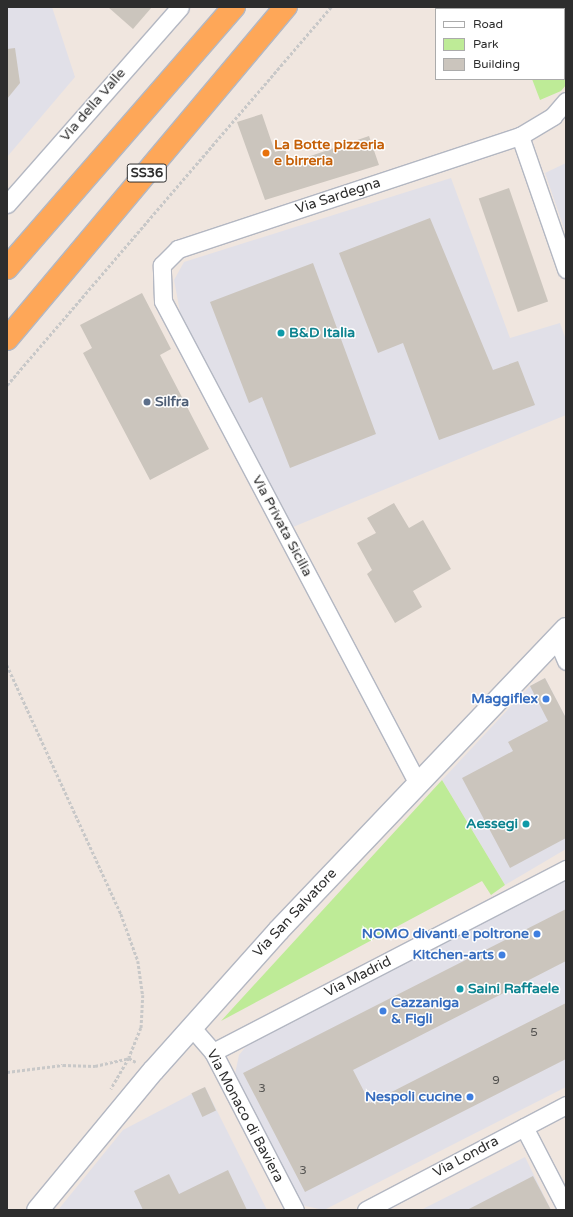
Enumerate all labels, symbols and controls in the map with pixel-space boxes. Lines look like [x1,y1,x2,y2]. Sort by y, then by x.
legend [435,8,565,80]
text: Road [473,17,503,31]
text: Park [473,37,499,51]
text: Building [473,57,520,71]
street label: Via della Valle [57,65,129,145]
place label: La Botte pizzeria e birreria [274,137,385,170]
marker: La Botte pizzeria e birreria [261,148,271,158]
road number: SS36 [126,162,168,184]
street label: Via Sardegna [293,174,383,218]
place label: B&D Italia [289,325,355,341]
marker: B&D Italia [276,328,286,338]
place label: Silfra [155,394,189,410]
marker: Silfra [142,397,152,407]
street label: Via Privata Sicilia [248,472,316,580]
place label: Maggiflex [471,691,538,707]
marker: Maggiflex [541,694,551,704]
place label: Aessegi [466,816,518,832]
marker: Aessegi [521,819,531,829]
street label: Via San Salvatore [250,865,340,961]
place label: NOMO divanti e poltrone [362,926,529,942]
marker: NOMO divanti e poltrone [532,929,542,939]
place label: Kitchen-arts [412,947,494,963]
marker: Kitchen-arts [497,950,507,960]
street label: Via Madrid [322,953,394,1001]
place label: Saini Raffaele [468,981,559,997]
marker: Saini Raffaele [455,984,465,994]
place label: Cazzaniga & Figli [391,995,459,1028]
marker: Cazzaniga & Figli [378,1006,388,1016]
house number: 5 [530,1026,538,1040]
street label: Via Monaco di Baviera [203,1047,287,1185]
house number: 9 [492,1074,500,1088]
house number: 3 [258,1082,266,1096]
place label: Nespoli cucine [365,1089,462,1105]
marker: Nespoli cucine [465,1092,475,1102]
street label: Via Londra [430,1133,502,1181]
house number: 3 [299,1164,307,1178]

